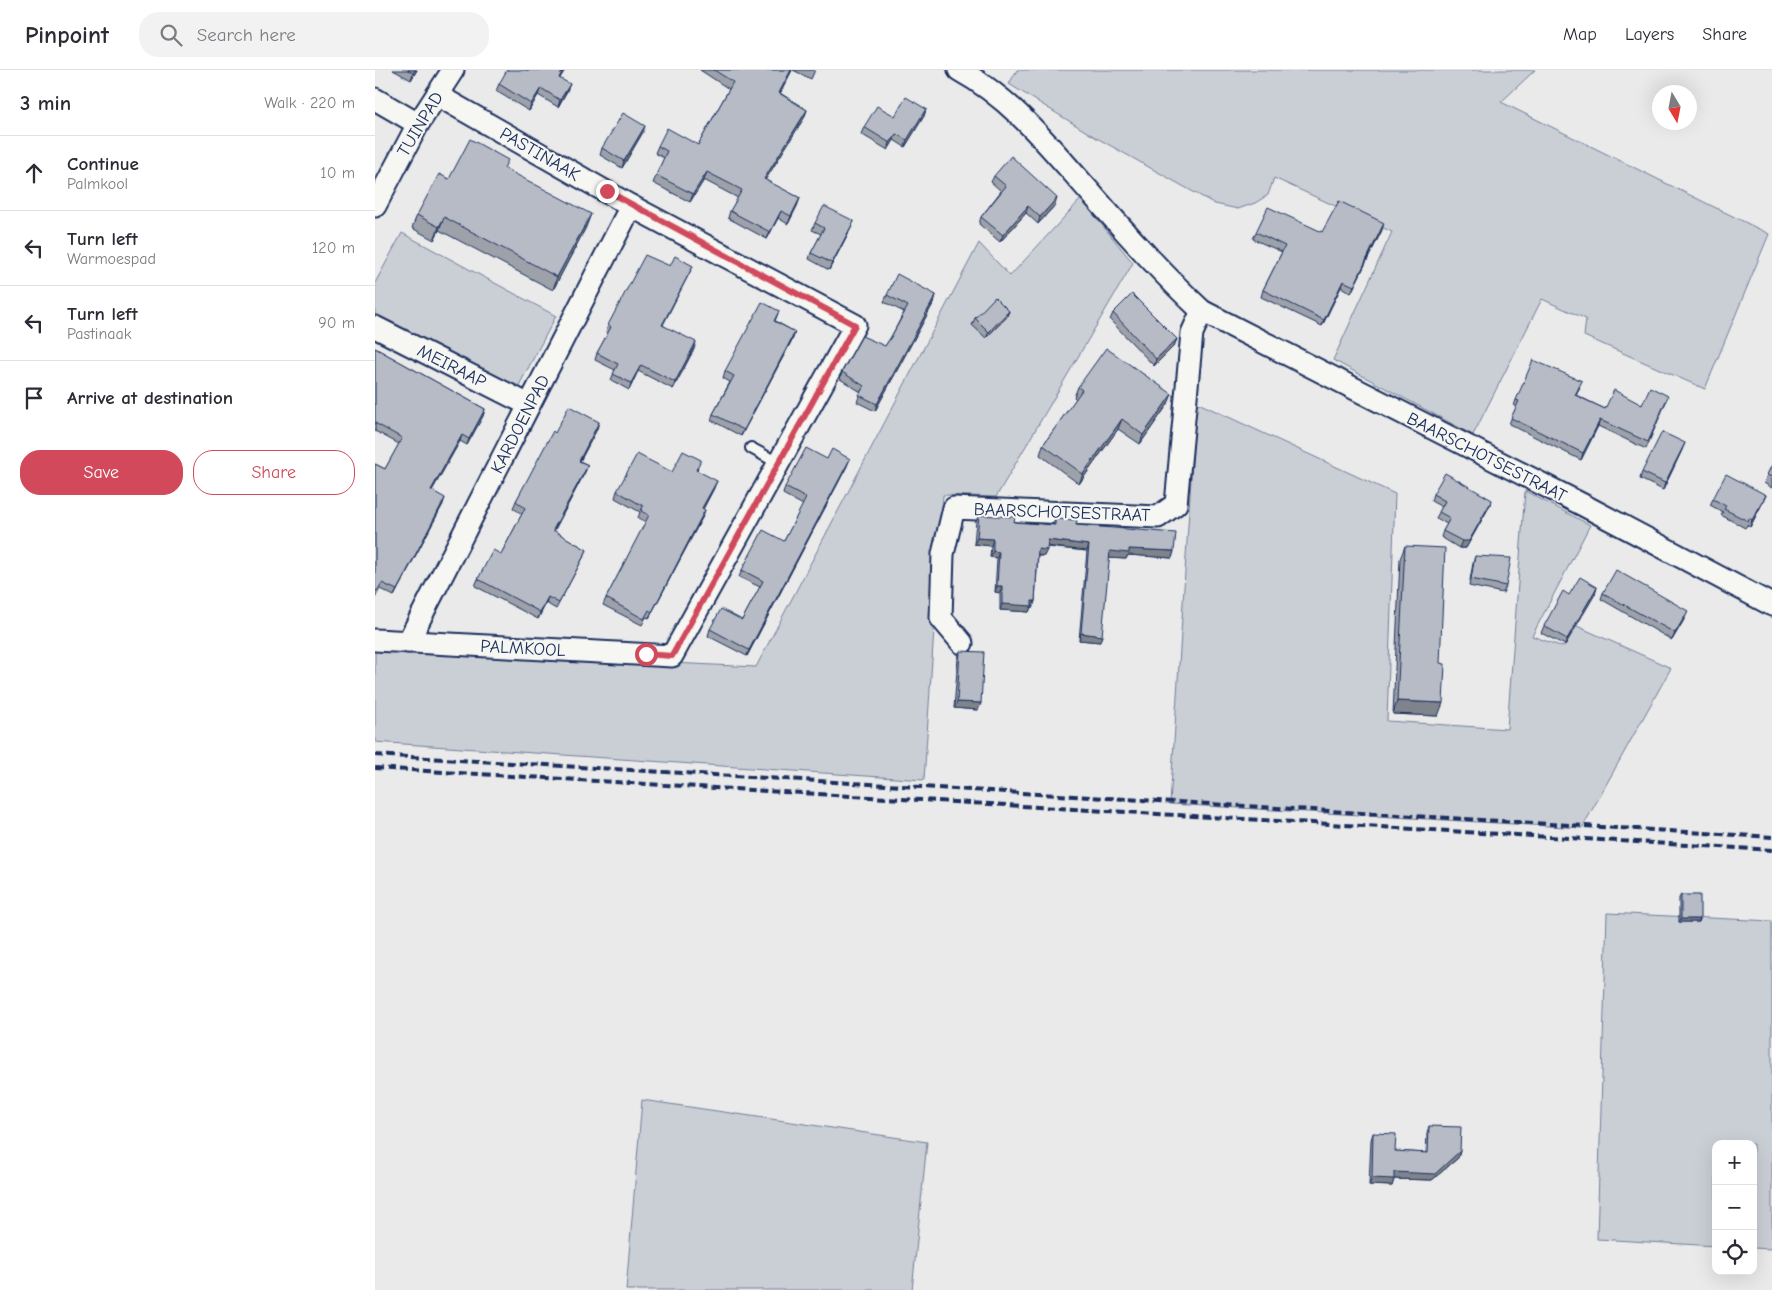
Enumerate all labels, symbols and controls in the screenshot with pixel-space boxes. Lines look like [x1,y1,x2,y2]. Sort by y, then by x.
search box [139,12,489,57]
text: Pinpoint [25,21,109,49]
icon: search [157,21,185,49]
text: Search here [197,24,296,46]
text: Map [1563,24,1597,45]
text: Layers [1625,24,1674,45]
text: Share [1702,24,1747,45]
north arrow [1652,85,1697,130]
street label: TUINPAD [393,88,448,160]
text: 3 min [20,91,71,115]
text: Walk · 220 m [264,94,355,112]
street label: PASTINAAK [496,123,584,186]
text: Continue [67,153,139,175]
icon: ahead [20,159,48,187]
text: 10 m [320,164,355,182]
text: Palmkool [67,175,128,193]
route end [596,180,619,203]
text: Turn left [67,228,138,250]
icon: left [20,234,48,262]
text: 120 m [312,239,355,257]
text: Warmoespad [67,250,156,268]
text: Turn left [67,303,138,325]
icon: left [20,309,48,337]
text: 90 m [318,314,355,332]
text: Pastinaak [67,325,132,343]
street label: MEIRAAP [414,340,490,393]
street label: KARDOENPAD [487,371,554,477]
icon: arrive [20,384,48,412]
text: Arrive at destination [67,387,233,409]
street label: BAARSCHOTSESTRAAT [1403,408,1571,507]
button: Save [20,450,183,495]
button: Share [193,450,355,495]
street label: BAARSCHOTSESTRAAT [973,499,1151,526]
street label: PALMKOOL [480,636,566,661]
route start [635,643,658,666]
map controls [1712,1140,1757,1275]
button: + [1712,1140,1757,1185]
button: − [1712,1185,1757,1230]
button: locate [1712,1230,1757,1275]

